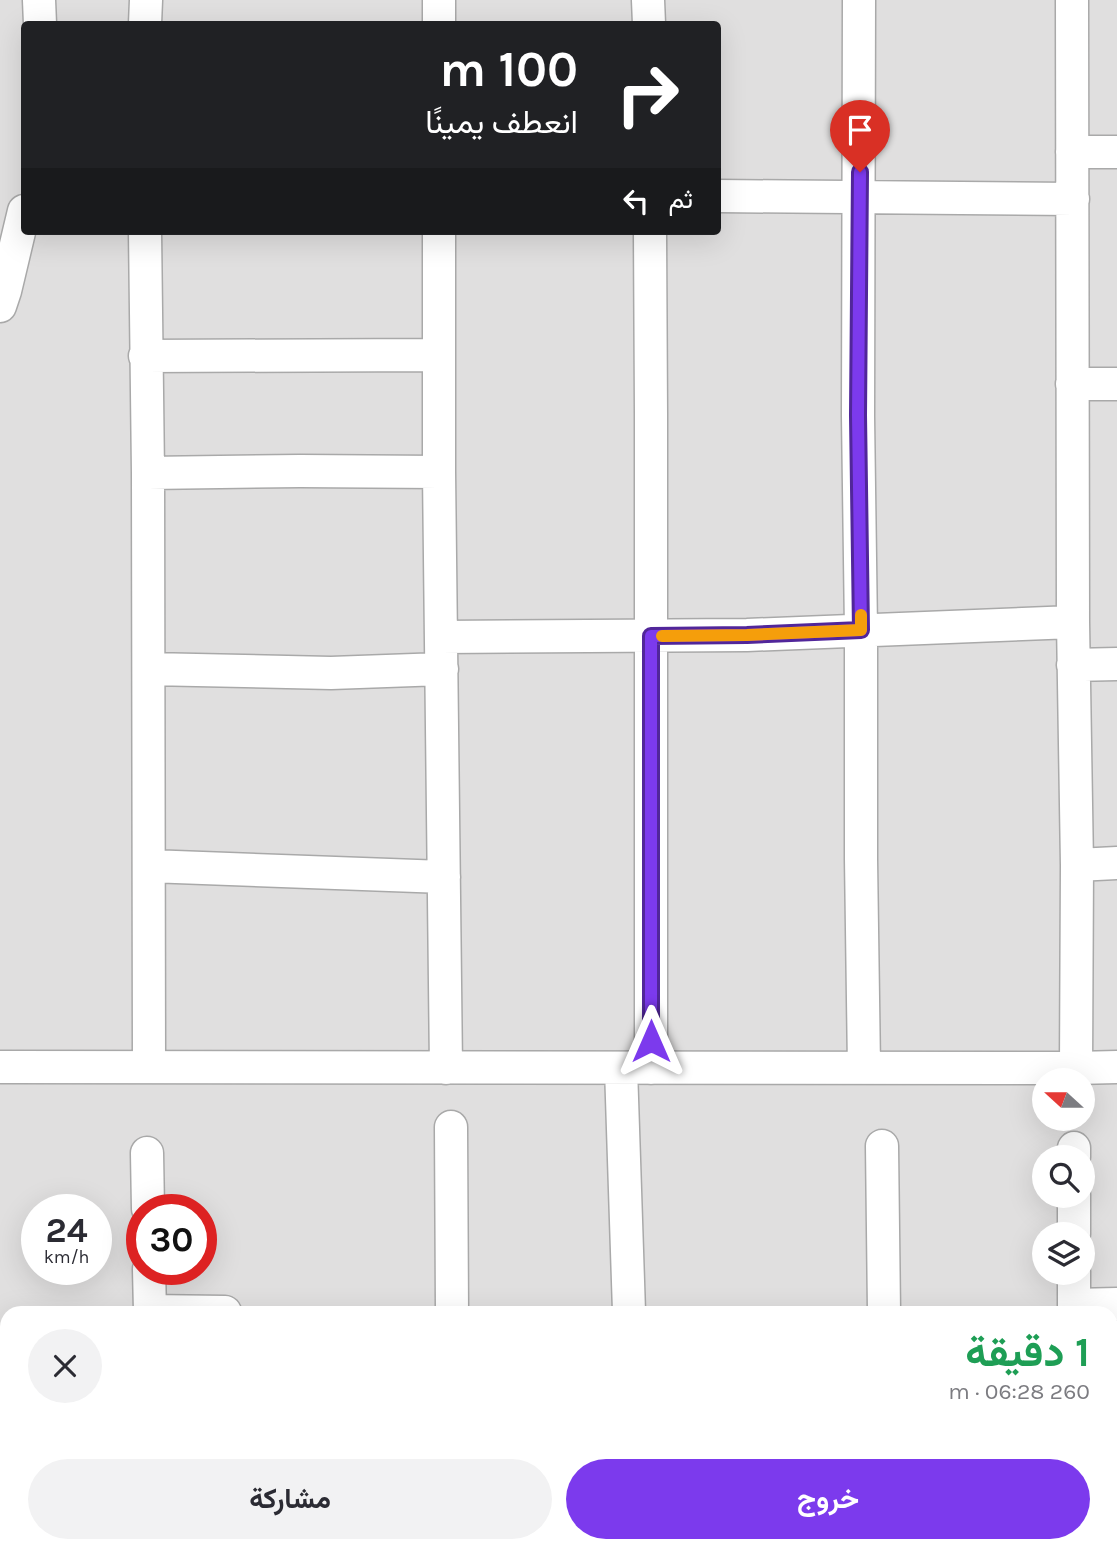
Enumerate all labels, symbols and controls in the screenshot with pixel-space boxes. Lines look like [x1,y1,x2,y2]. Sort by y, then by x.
text: 100 m [440,41,578,98]
icon: right [602,49,693,140]
pin [830,100,890,172]
text: انعطف يمينًا [425,104,578,141]
icon: arrive [841,111,879,149]
icon: left [617,182,655,220]
text: ثم [669,184,693,215]
position arrow [614,1004,688,1078]
north arrow [1032,1068,1096,1130]
map controls [1032,1068,1095,1285]
button: search [1032,1145,1095,1208]
speed limit sign: 30 [126,1194,217,1285]
text: 24 [46,1210,88,1251]
button: layers [1032,1222,1095,1285]
text: km/h [44,1246,89,1268]
text: 1 دقيقة [965,1327,1090,1377]
button: close [28,1329,102,1403]
text: 260 m · 06:28 [948,1378,1090,1405]
button: مشاركة [28,1459,552,1539]
button: خروج [566,1459,1090,1539]

